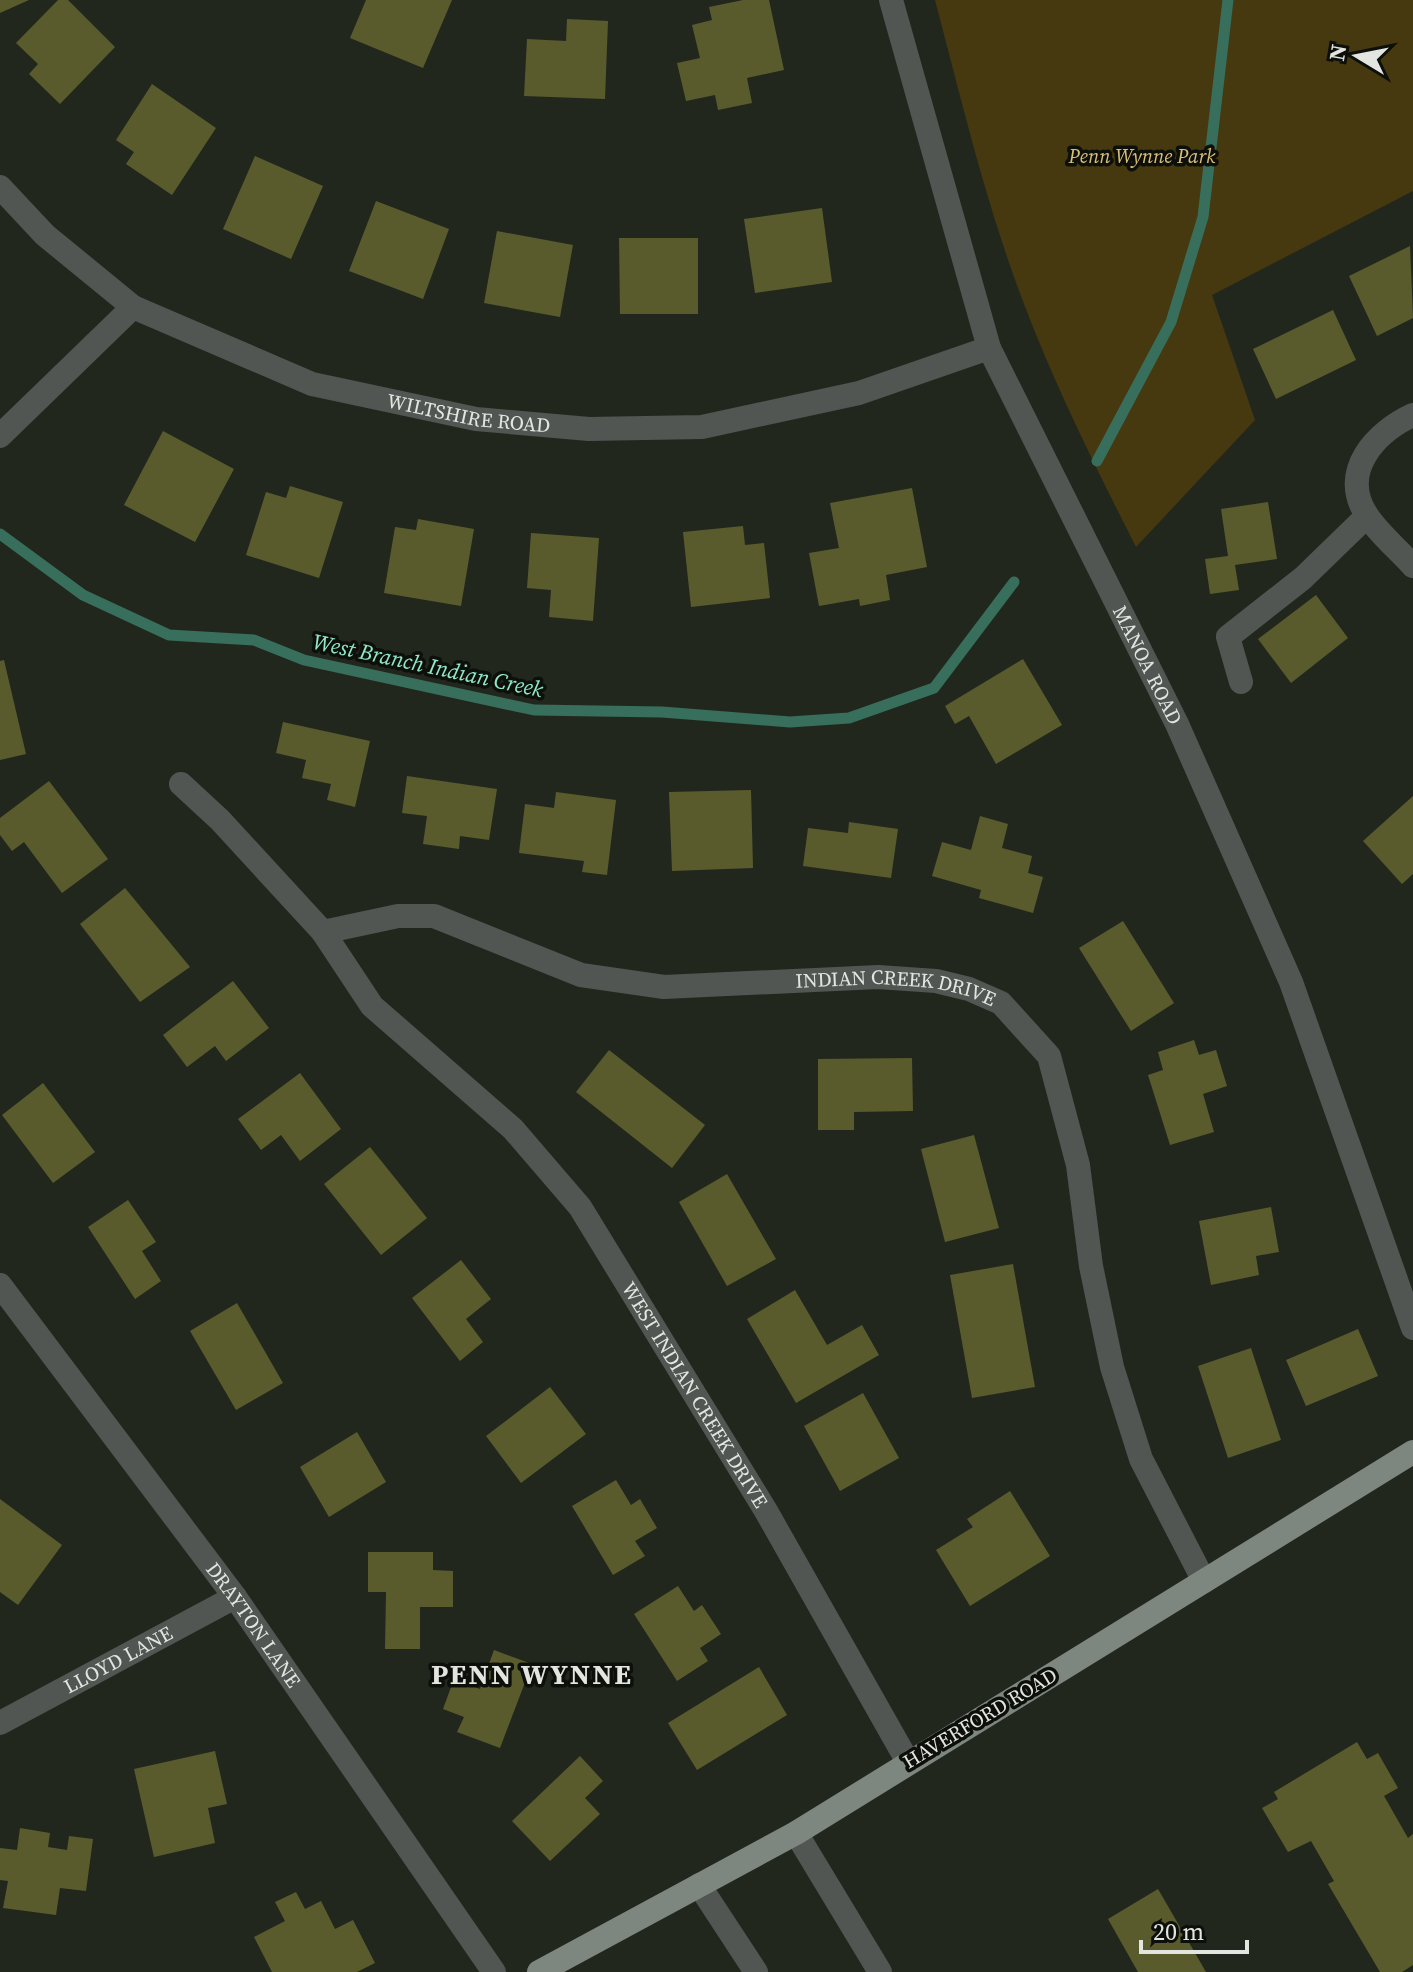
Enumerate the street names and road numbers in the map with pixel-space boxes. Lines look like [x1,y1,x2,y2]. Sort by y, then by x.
street label: WILTSHIRE ROAD [384,386,552,440]
street label: MANOA ROAD [1106,601,1189,729]
street label: INDIAN CREEK DRIVE [795,963,1000,1013]
street label: WEST INDIAN CREEK DRIVE [615,1276,775,1513]
street label: DRAYTON LANE [200,1556,307,1693]
street label: LLOYD LANE [59,1619,177,1700]
street label: HAVERFORD ROAD [898,1661,1062,1775]

